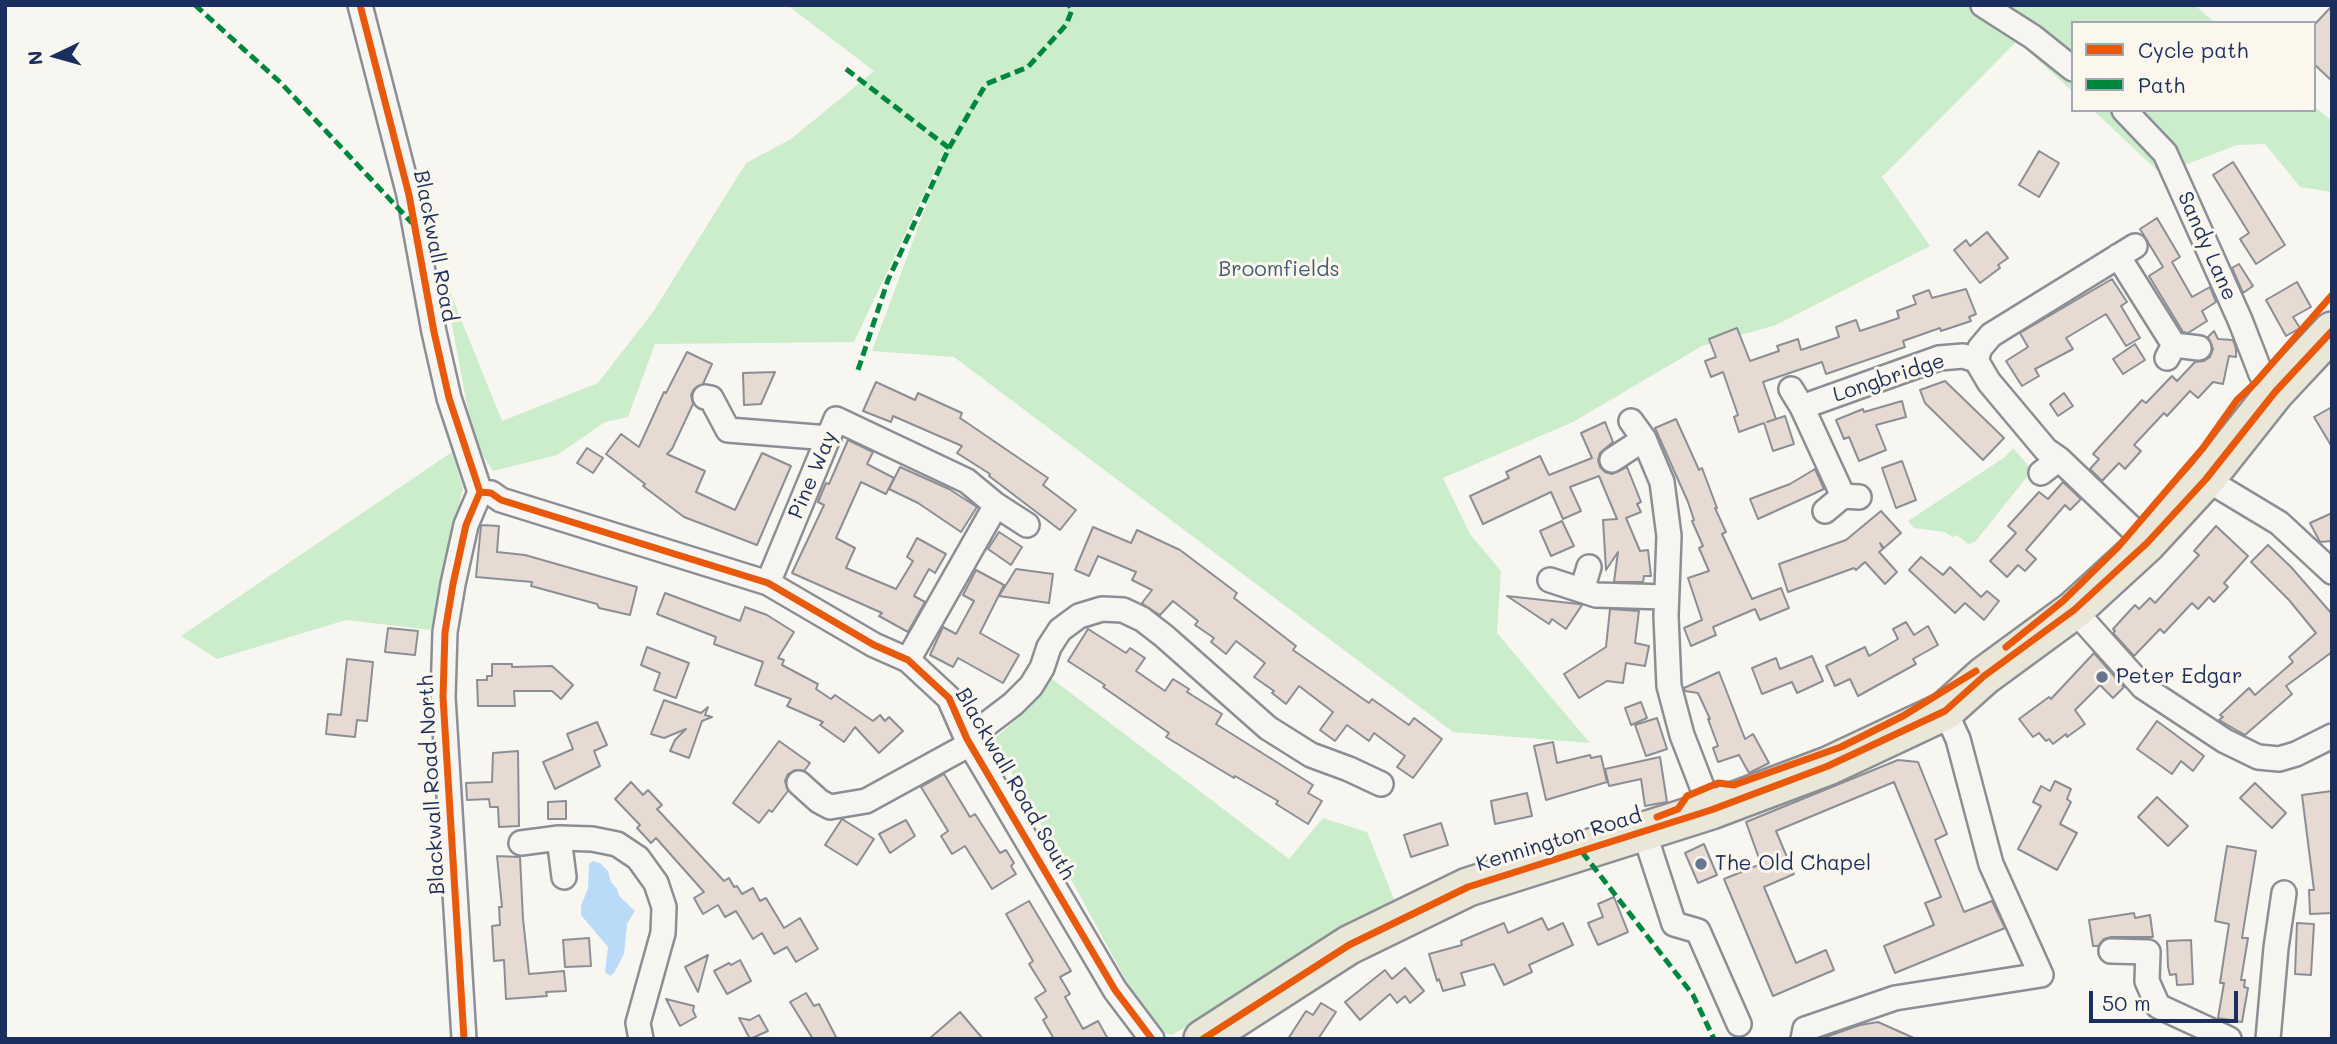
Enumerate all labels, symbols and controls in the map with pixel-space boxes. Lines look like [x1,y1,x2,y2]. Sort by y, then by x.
north arrow [21,21,91,91]
legend [2071,21,2316,112]
text: Cycle path [2138,36,2248,63]
text: N [22,50,48,66]
text: Path [2138,71,2185,98]
street label: Blackwall Road [408,168,462,324]
street label: Sandy Lane [2172,188,2242,304]
park label: Broomfields [1218,257,1340,283]
street label: Longbridge [1830,348,1948,408]
street label: Pine Way [783,427,843,523]
place label: Peter Edgar [2116,664,2242,690]
marker: Peter Edgar [2094,669,2110,685]
street label: Blackwall Road North [414,674,450,896]
street label: Blackwall Road South [950,684,1080,884]
street label: Kennington Road [1473,803,1645,877]
place label: The Old Chapel [1715,851,1871,877]
marker: The Old Chapel [1693,856,1709,872]
scale bar [2092,978,2241,1022]
text: 50 m [2102,989,2151,1016]

